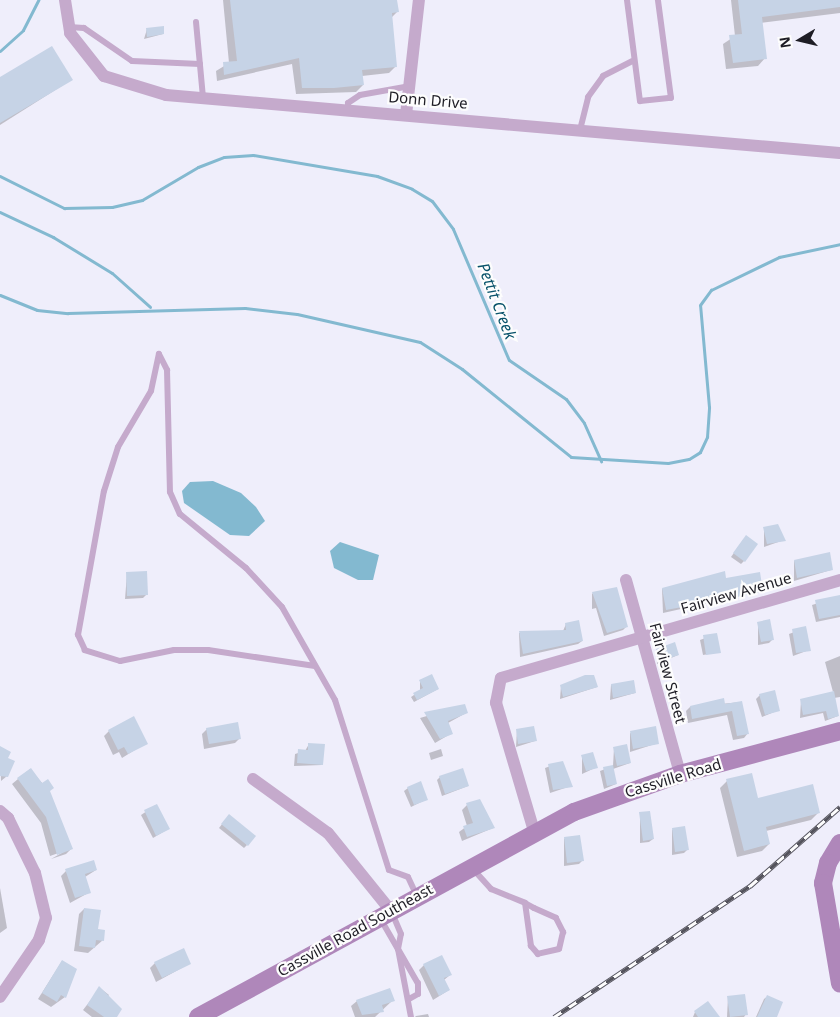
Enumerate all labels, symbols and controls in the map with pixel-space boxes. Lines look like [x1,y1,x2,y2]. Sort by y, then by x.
north arrow [775,15,825,65]
text: N [774,35,795,50]
street label: Donn Drive [388,88,468,112]
water label: Pettit Creek [474,260,520,342]
street label: Fairview Avenue [679,569,793,617]
street label: Fairview Street [646,621,690,725]
street label: Cassville Road [623,755,723,801]
street label: Cassville Road Southeast [274,880,436,980]

